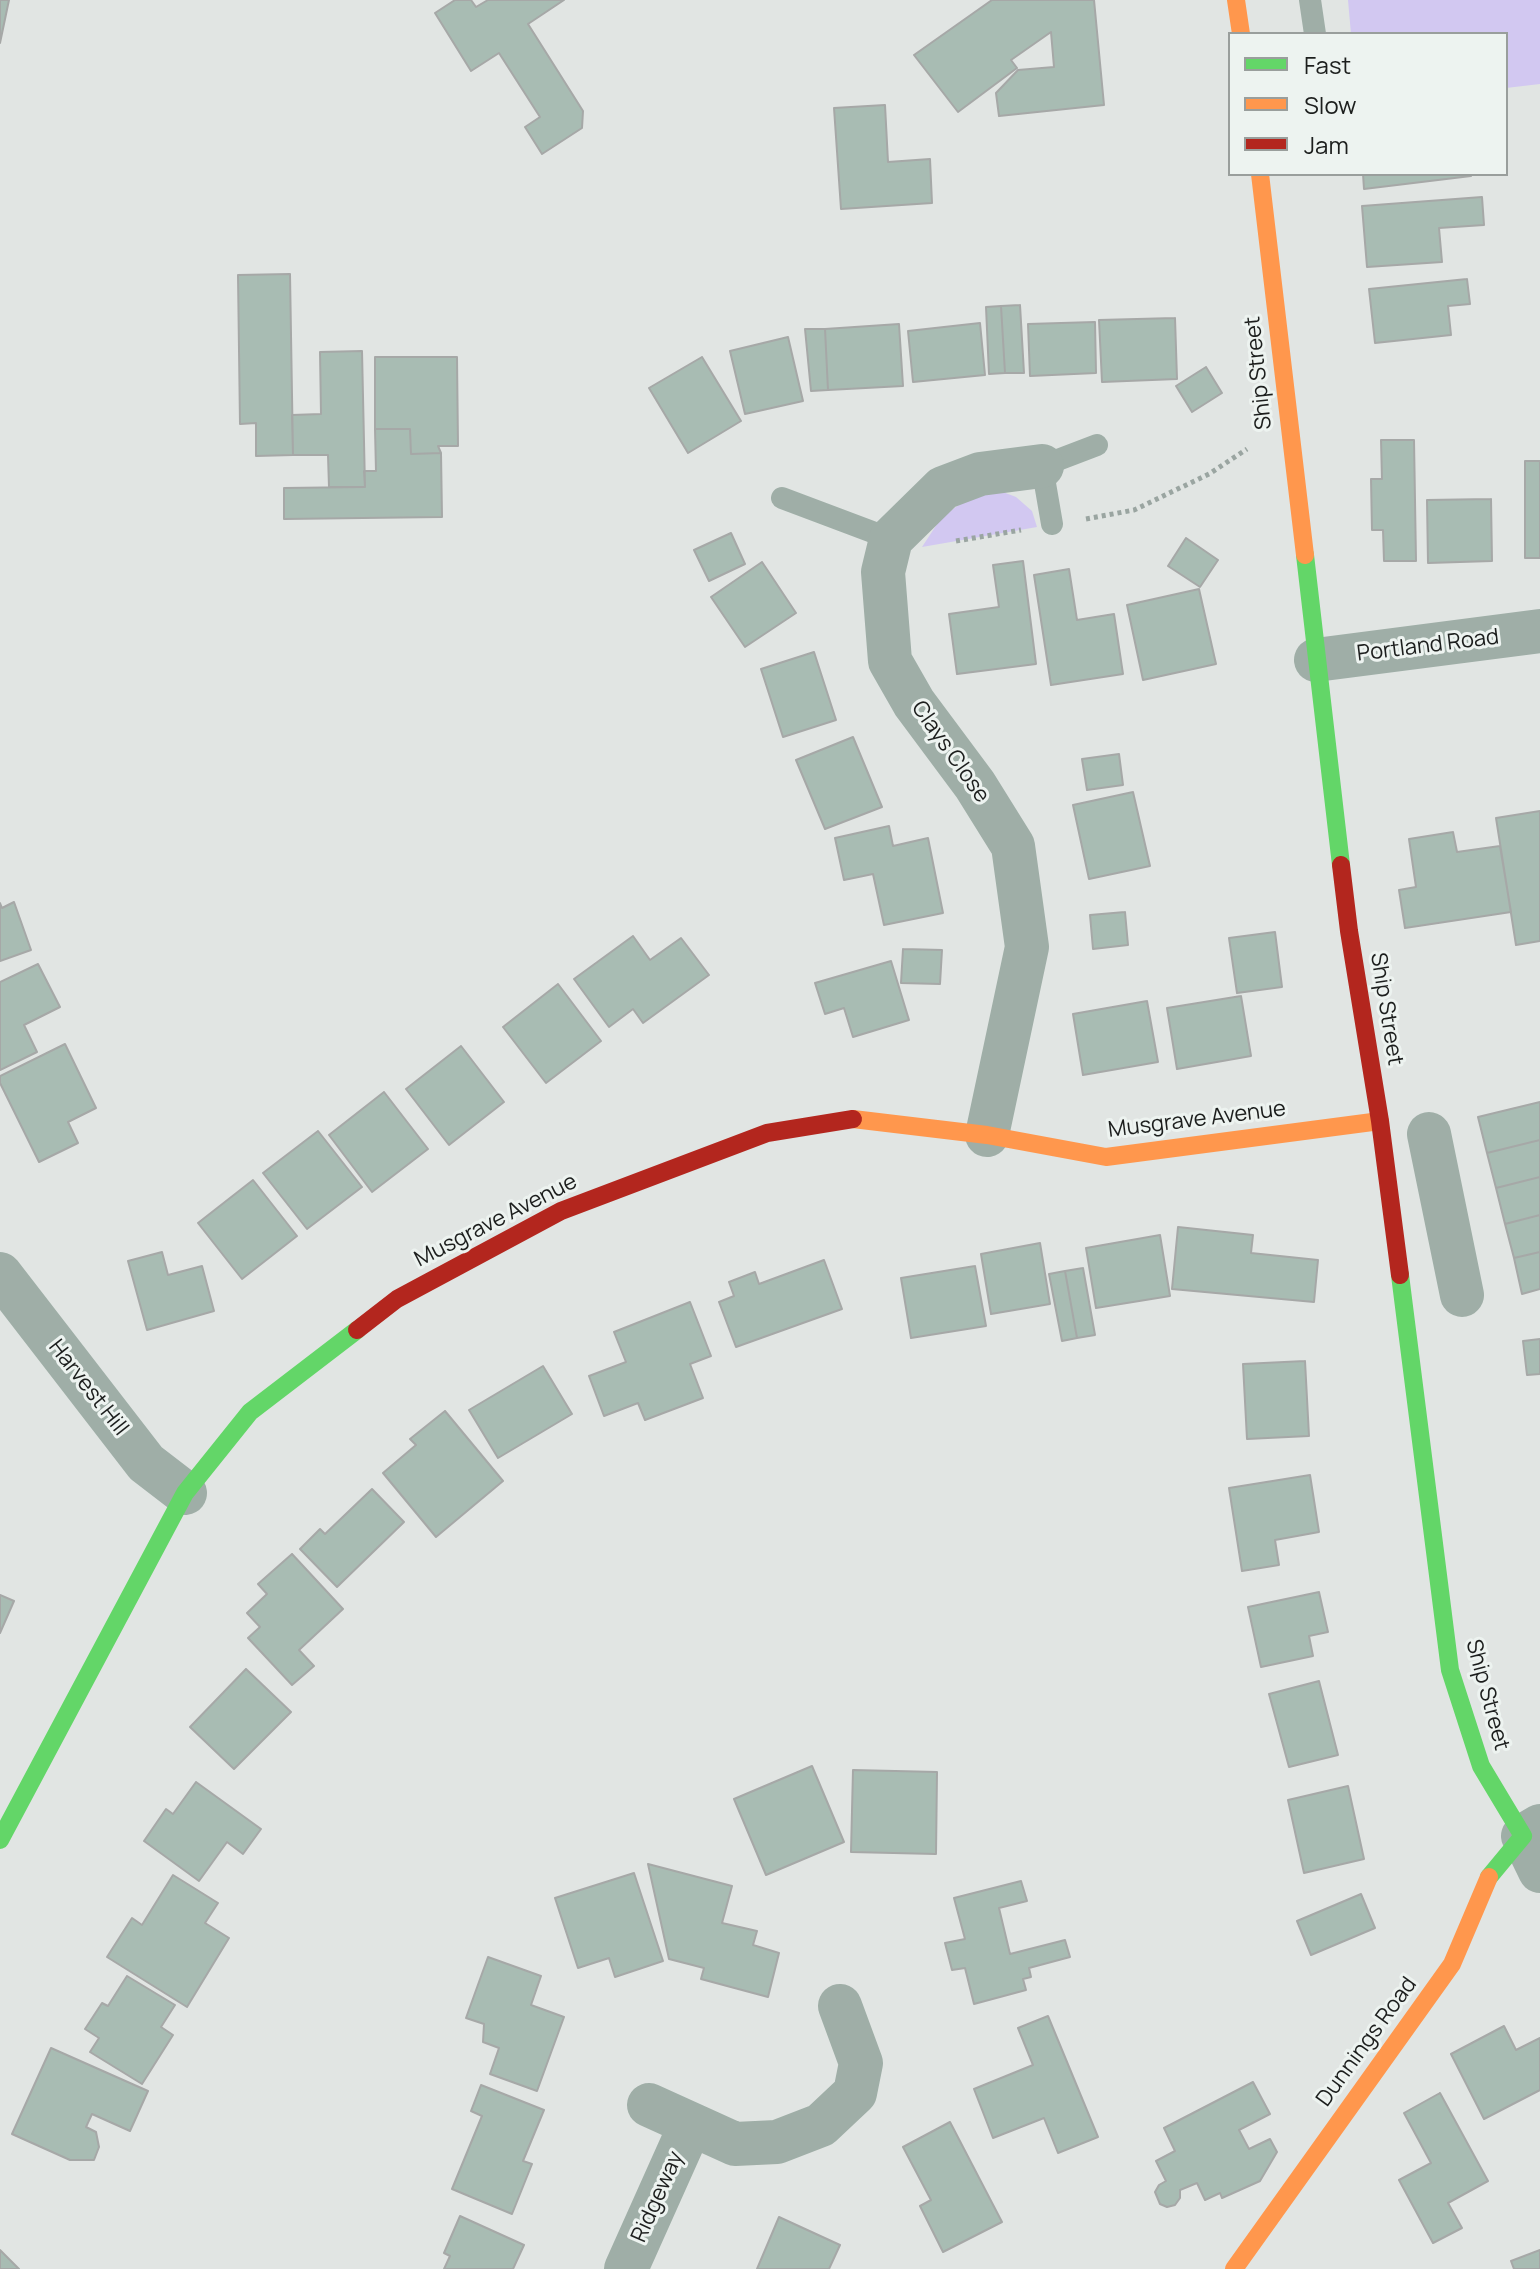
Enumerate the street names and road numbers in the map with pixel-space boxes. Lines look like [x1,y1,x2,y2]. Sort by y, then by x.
street label: Ship Street [1240,315,1278,431]
street label: Portland Road [1355,624,1501,668]
street label: Clays Close [905,696,995,808]
street label: Ship Street [1364,951,1408,1067]
street label: Musgrave Avenue [1107,1096,1287,1144]
street label: Musgrave Avenue [410,1169,582,1273]
street label: Harvest Hill [42,1335,134,1441]
street label: Ship Street [1460,1637,1514,1753]
street label: Dunnings Road [1311,1972,1423,2112]
street label: Ridgeway [626,2147,690,2247]

